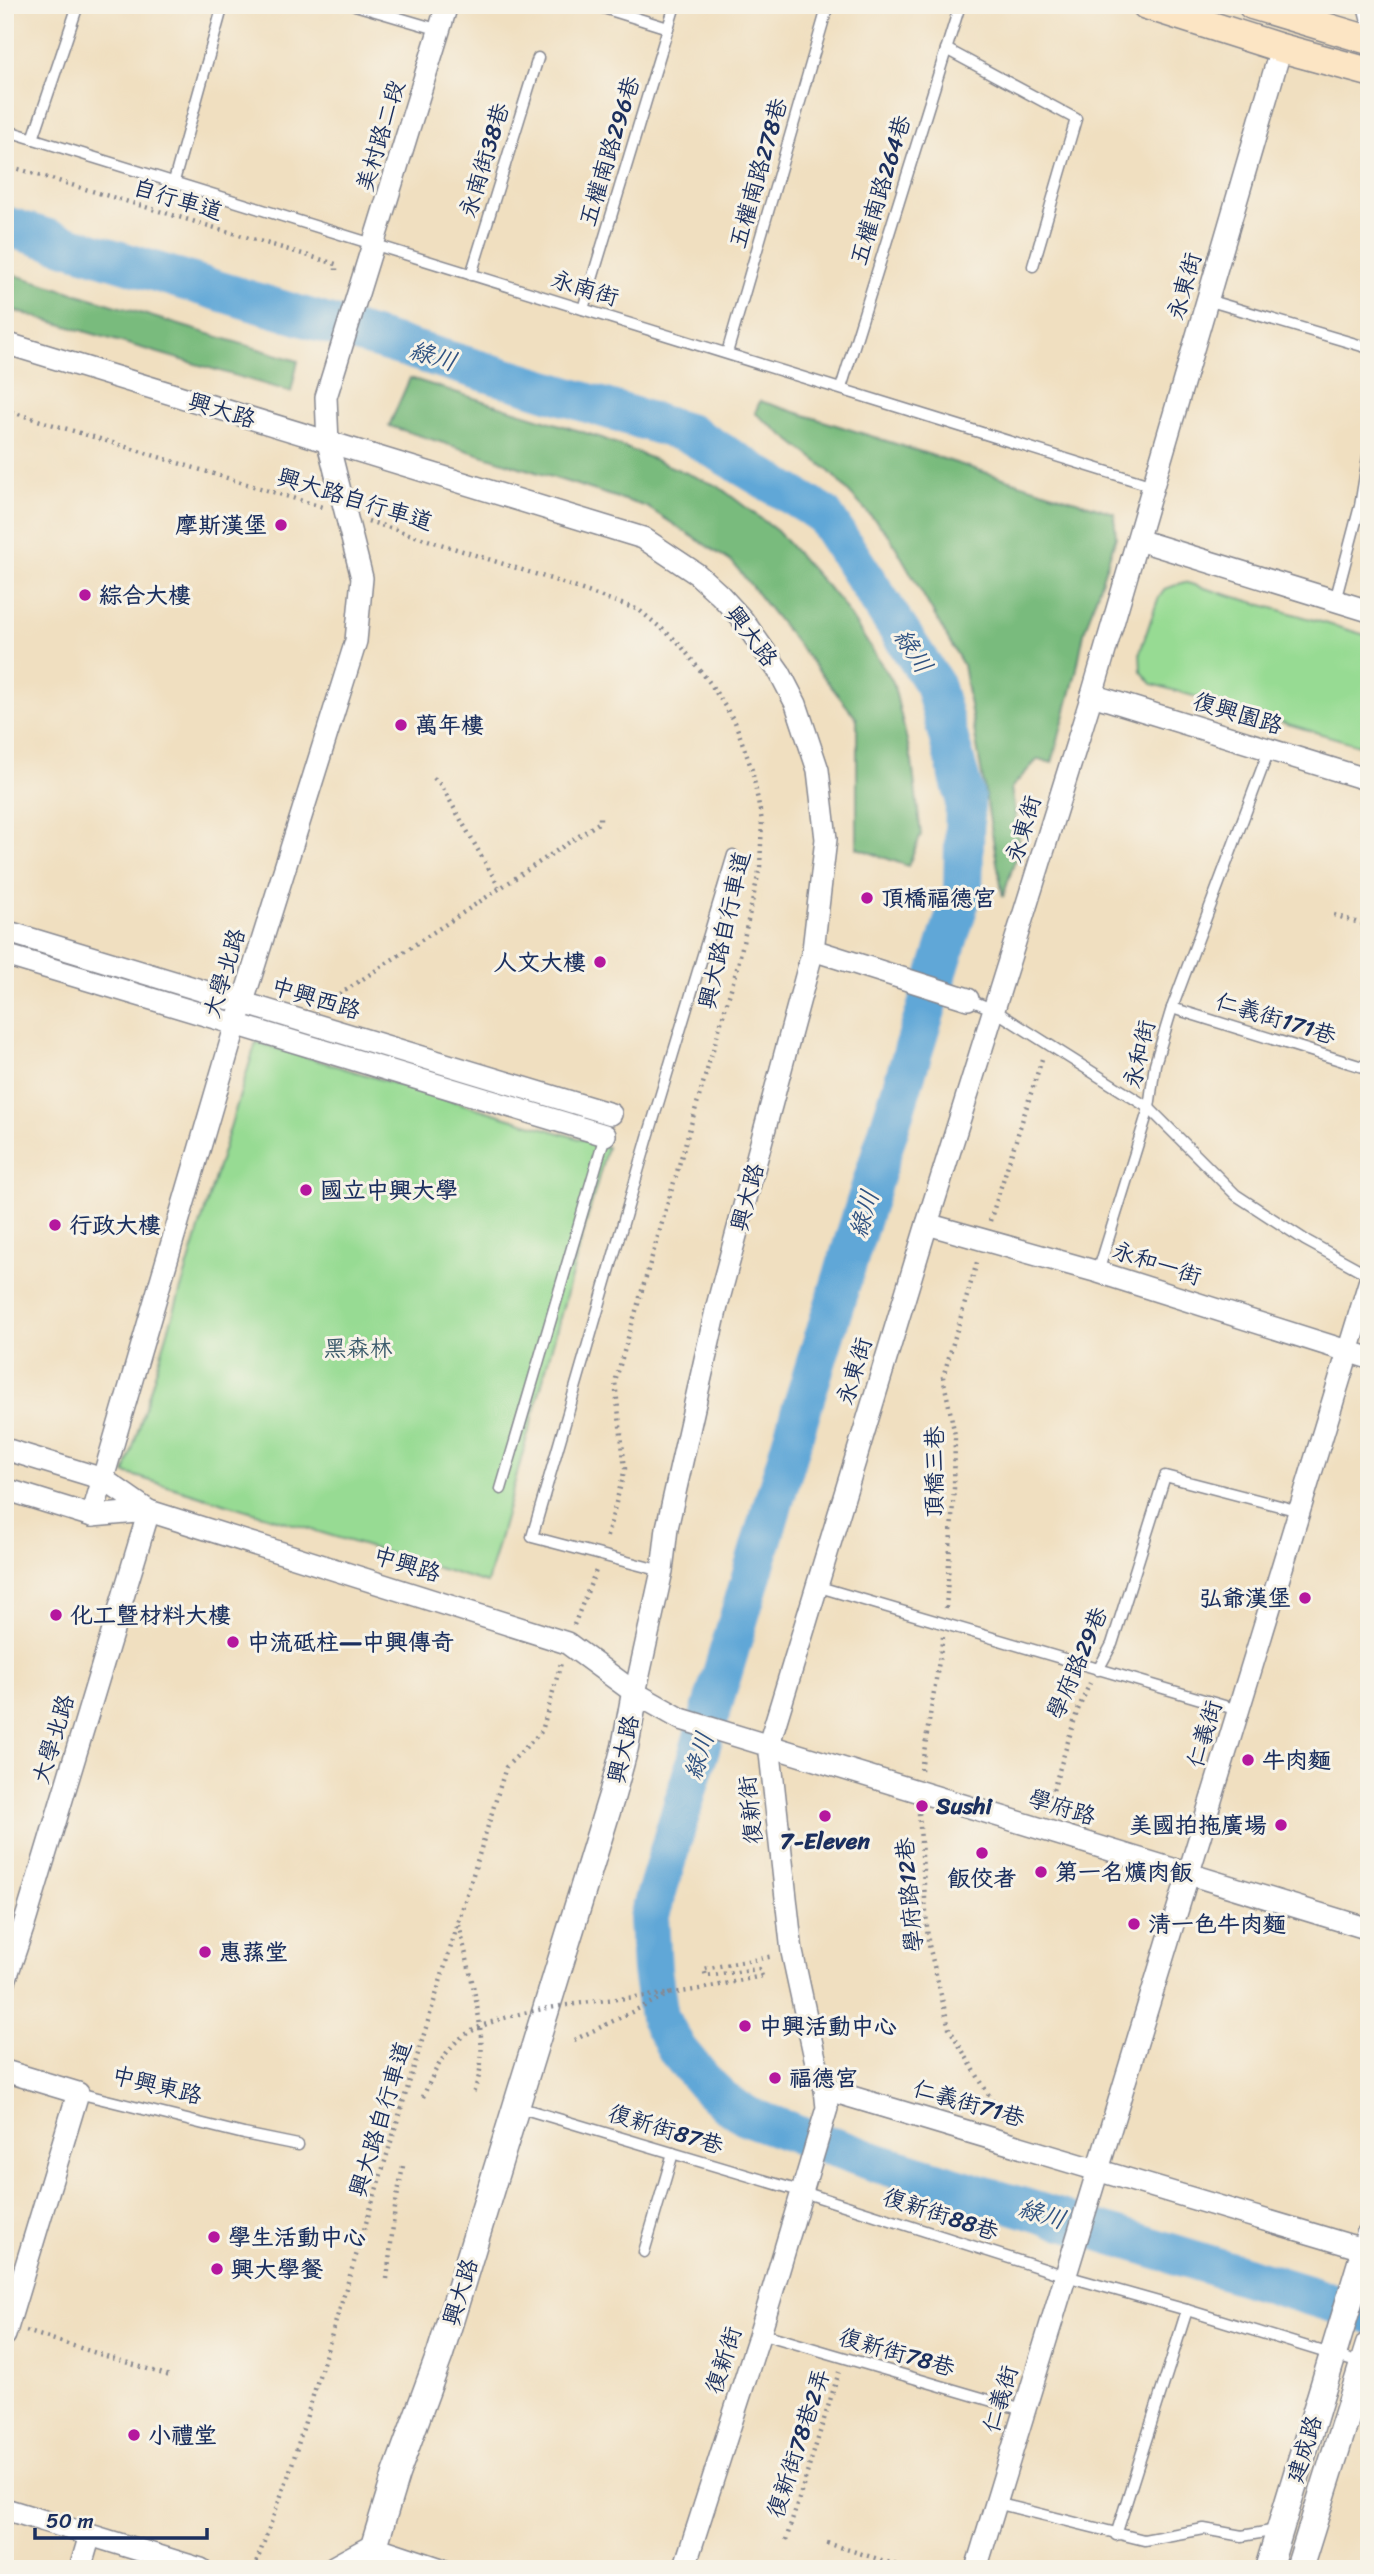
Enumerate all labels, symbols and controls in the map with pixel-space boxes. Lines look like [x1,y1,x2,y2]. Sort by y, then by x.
street label: 五權南路296巷 [567,70,652,231]
street label: 美村路二段 [344,75,417,197]
street label: 五權南路278巷 [717,92,800,253]
street label: 永南街38巷 [448,97,522,223]
street label: 五權南路264巷 [838,109,923,271]
street label: 自行車道 [128,166,228,233]
street label: 永東街 [1155,247,1214,325]
street label: 永南街 [546,259,624,318]
water label: 綠川 [404,329,463,383]
street label: 興大路 [183,381,261,440]
street label: 興大路自行車道 [272,456,438,543]
place label: 摩斯漢堡 [175,505,267,546]
marker: 摩斯漢堡 [273,517,289,533]
place label: 綜合大樓 [99,575,191,616]
marker: 綜合大樓 [77,587,93,603]
street label: 興大路 [714,596,789,676]
water label: 綠川 [882,619,944,683]
street label: 復興園路 [1188,680,1288,747]
place label: 萬年樓 [415,705,484,746]
marker: 萬年樓 [393,717,409,733]
street label: 永東街 [994,790,1053,868]
street label: 興大路自行車道 [686,847,763,1013]
place label: 頂橋福德宮 [881,878,996,919]
marker: 頂橋福德宮 [859,890,875,906]
street label: 大學北路 [191,923,258,1023]
place label: 人文大樓 [494,942,586,983]
marker: 人文大樓 [592,954,608,970]
street label: 中興西路 [266,965,366,1032]
street label: 仁義街171巷 [1210,981,1343,1057]
street label: 永和街 [1112,1016,1167,1092]
street label: 興大路 [719,1158,776,1236]
place label: 國立中興大學 [320,1170,458,1211]
marker: 國立中興大學 [298,1182,314,1198]
water label: 綠川 [837,1184,891,1243]
place label: 行政大樓 [69,1205,161,1246]
marker: 行政大樓 [47,1217,63,1233]
street label: 永和一街 [1107,1230,1207,1297]
park label: 黑森林 [324,1328,393,1369]
street label: 永東街 [825,1332,884,1410]
street label: 頂橋三巷 [914,1425,955,1518]
street label: 中興路 [368,1535,446,1594]
place label: 弘爺漢堡 [1199,1578,1291,1619]
marker: 弘爺漢堡 [1297,1590,1313,1606]
place label: 化工暨材料大樓 [70,1595,231,1636]
street label: 學府路29巷 [1035,1599,1120,1726]
marker: 化工暨材料大樓 [48,1607,64,1623]
place label: 中流砥柱—中興傳奇 [247,1622,454,1663]
marker: 中流砥柱—中興傳奇 [225,1634,241,1650]
street label: 大學北路 [20,1689,87,1789]
street label: 仁義街 [1175,1695,1234,1773]
street label: 興大路 [596,1711,651,1787]
water label: 綠川 [672,1726,726,1785]
place label: 牛肉麵 [1262,1740,1331,1781]
marker: 牛肉麵 [1240,1752,1256,1768]
street label: 復新街 [727,1773,774,1846]
street label: 學府路 [1023,1778,1101,1837]
place label: Sushi [935,1786,993,1827]
marker: Sushi [914,1798,930,1814]
place label: 美國拍拖廣場 [1129,1805,1267,1846]
marker: 7-Eleven [817,1808,833,1824]
marker: 美國拍拖廣場 [1273,1817,1289,1833]
place label: 7-Eleven [780,1821,870,1862]
street label: 學府路12巷 [884,1835,935,1954]
marker: 飯佼者 [974,1845,990,1861]
place label: 第一名爌肉飯 [1055,1852,1193,1893]
place label: 飯佼者 [948,1858,1017,1899]
marker: 第一名爌肉飯 [1033,1864,1049,1880]
place label: 清一色牛肉麵 [1148,1904,1286,1945]
marker: 清一色牛肉麵 [1126,1916,1142,1932]
place label: 惠蓀堂 [219,1932,288,1973]
marker: 惠蓀堂 [197,1944,213,1960]
place label: 中興活動中心 [759,2006,897,2047]
marker: 中興活動中心 [737,2018,753,2034]
street label: 興大路自行車道 [337,2036,424,2202]
street label: 中興東路 [107,2054,206,2117]
place label: 福德宮 [789,2058,858,2099]
street label: 仁義街71巷 [908,2068,1031,2139]
marker: 福德宮 [767,2070,783,2086]
street label: 復新街87巷 [603,2092,730,2167]
street label: 復新街88巷 [878,2176,1005,2253]
water label: 綠川 [1013,2187,1072,2241]
place label: 學生活動中心 [228,2217,366,2258]
marker: 學生活動中心 [206,2229,222,2245]
place label: 興大學餐 [231,2249,323,2290]
street label: 興大路 [431,2253,490,2331]
marker: 興大學餐 [209,2261,225,2277]
street label: 復新街78巷 [834,2316,961,2389]
street label: 復新街 [693,2321,754,2399]
street label: 仁義街 [971,2360,1030,2438]
street label: 復新街78巷2弄 [755,2363,842,2523]
street label: 建成路 [1275,2410,1334,2488]
place label: 小禮堂 [148,2415,217,2456]
marker: 小禮堂 [126,2427,142,2443]
scale bar [35,2497,206,2541]
text: 50 m [46,2502,94,2540]

